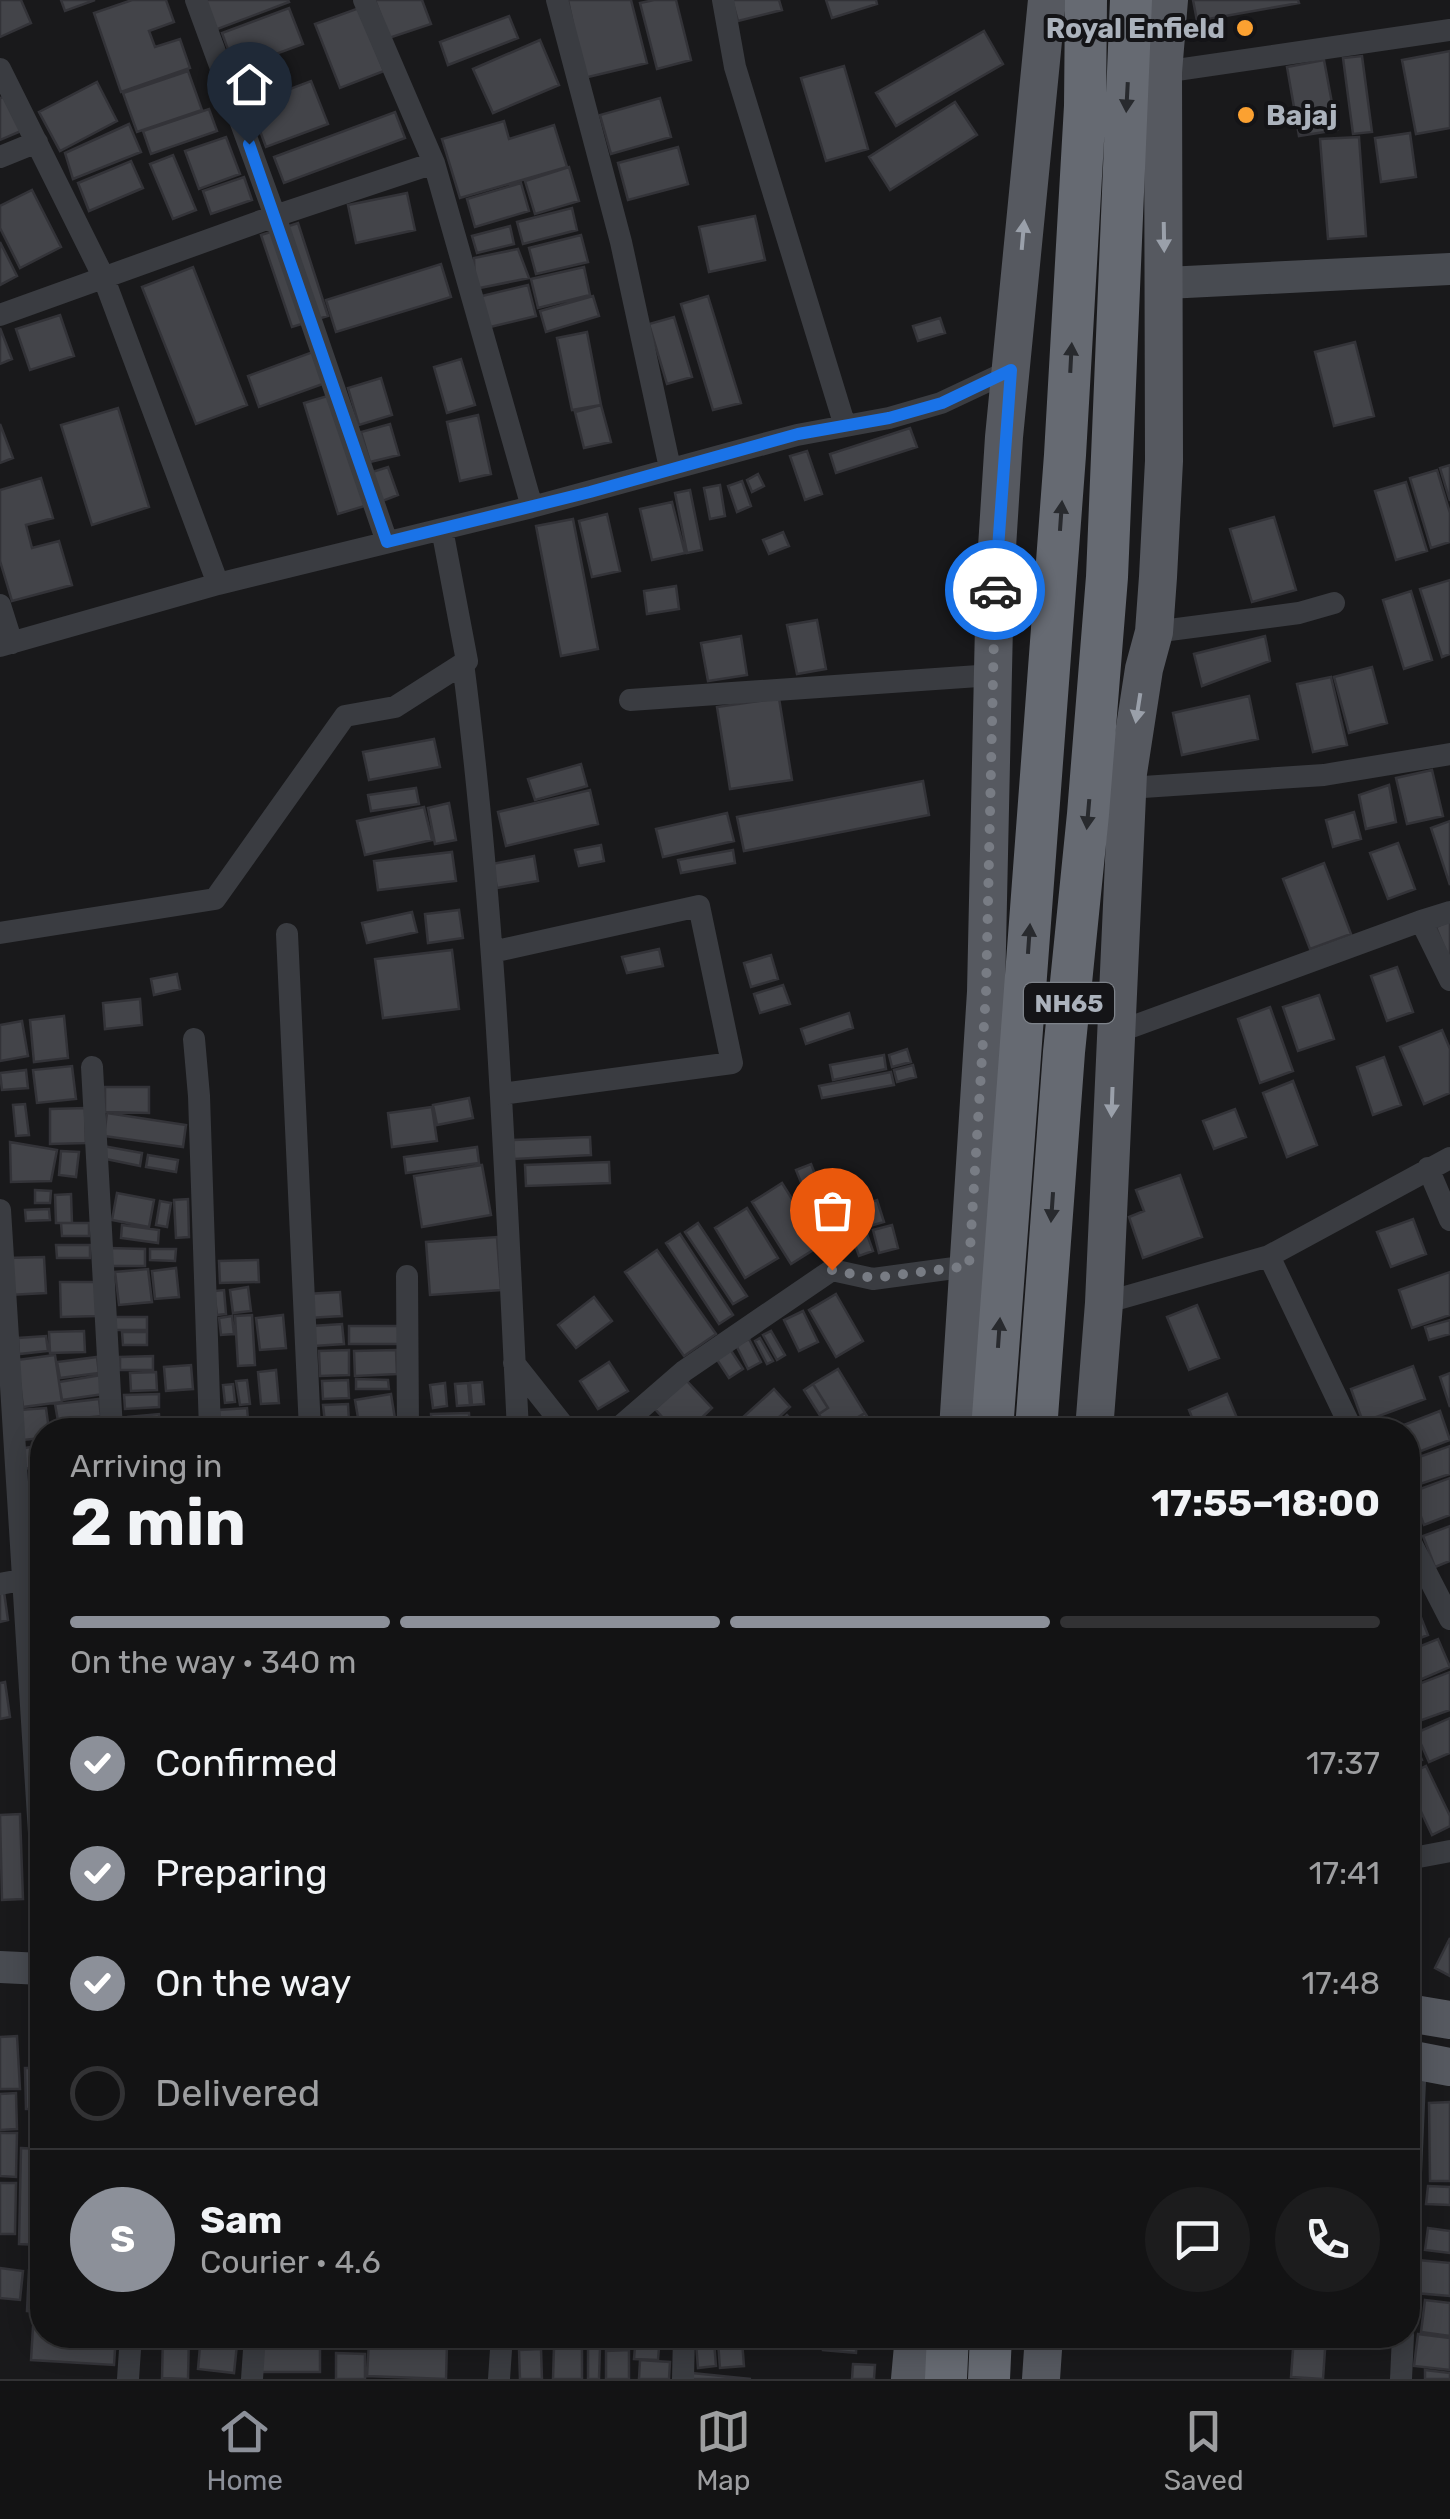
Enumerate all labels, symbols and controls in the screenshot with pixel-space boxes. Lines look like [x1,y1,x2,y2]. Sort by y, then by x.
place label: Royal Enfield [1046,12,1225,45]
marker: Royal Enfield [1234,17,1256,39]
pin [207,42,292,145]
icon: home [222,57,277,112]
one-way arrow [1118,82,1134,114]
place label: Bajaj [1266,99,1338,132]
marker: Bajaj [1235,104,1257,126]
one-way arrow [1015,219,1031,251]
one-way arrow [1157,222,1173,254]
one-way arrow [1063,341,1079,373]
one-way arrow [1053,499,1069,531]
courier [945,540,1045,640]
icon: car [968,563,1023,618]
one-way arrow [1130,693,1146,724]
one-way arrow [1079,799,1095,830]
one-way arrow [1021,922,1037,954]
road number: NH65 [1024,983,1114,1023]
one-way arrow [1103,1086,1119,1118]
pin [790,1168,875,1271]
icon: bag [805,1183,860,1238]
one-way arrow [1043,1192,1059,1224]
one-way arrow [991,1316,1007,1348]
text: Arriving in [70,1447,222,1485]
text: 17:55–18:00 [1151,1480,1380,1526]
text: 2 min [70,1484,246,1561]
text: On the way · 340 m [70,1643,357,1681]
icon: check [70,1736,125,1791]
text: Confirmed [155,1740,338,1786]
text: 17:37 [1306,1744,1380,1782]
icon: check [70,1846,125,1901]
text: Preparing [155,1850,328,1896]
text: 17:41 [1309,1854,1380,1892]
icon: check [70,1956,125,2011]
text: On the way [155,1960,351,2006]
text: 17:48 [1301,1964,1380,2002]
text: Delivered [155,2070,320,2116]
button: chat [1145,2187,1250,2292]
button: phone [1275,2187,1380,2292]
text: Sam [200,2197,282,2243]
text: S [110,2216,135,2262]
text: Courier · 4.6 [200,2243,381,2281]
tab: Home [206,2404,283,2497]
tab: Map [696,2404,751,2497]
tab: Saved [1164,2404,1244,2497]

